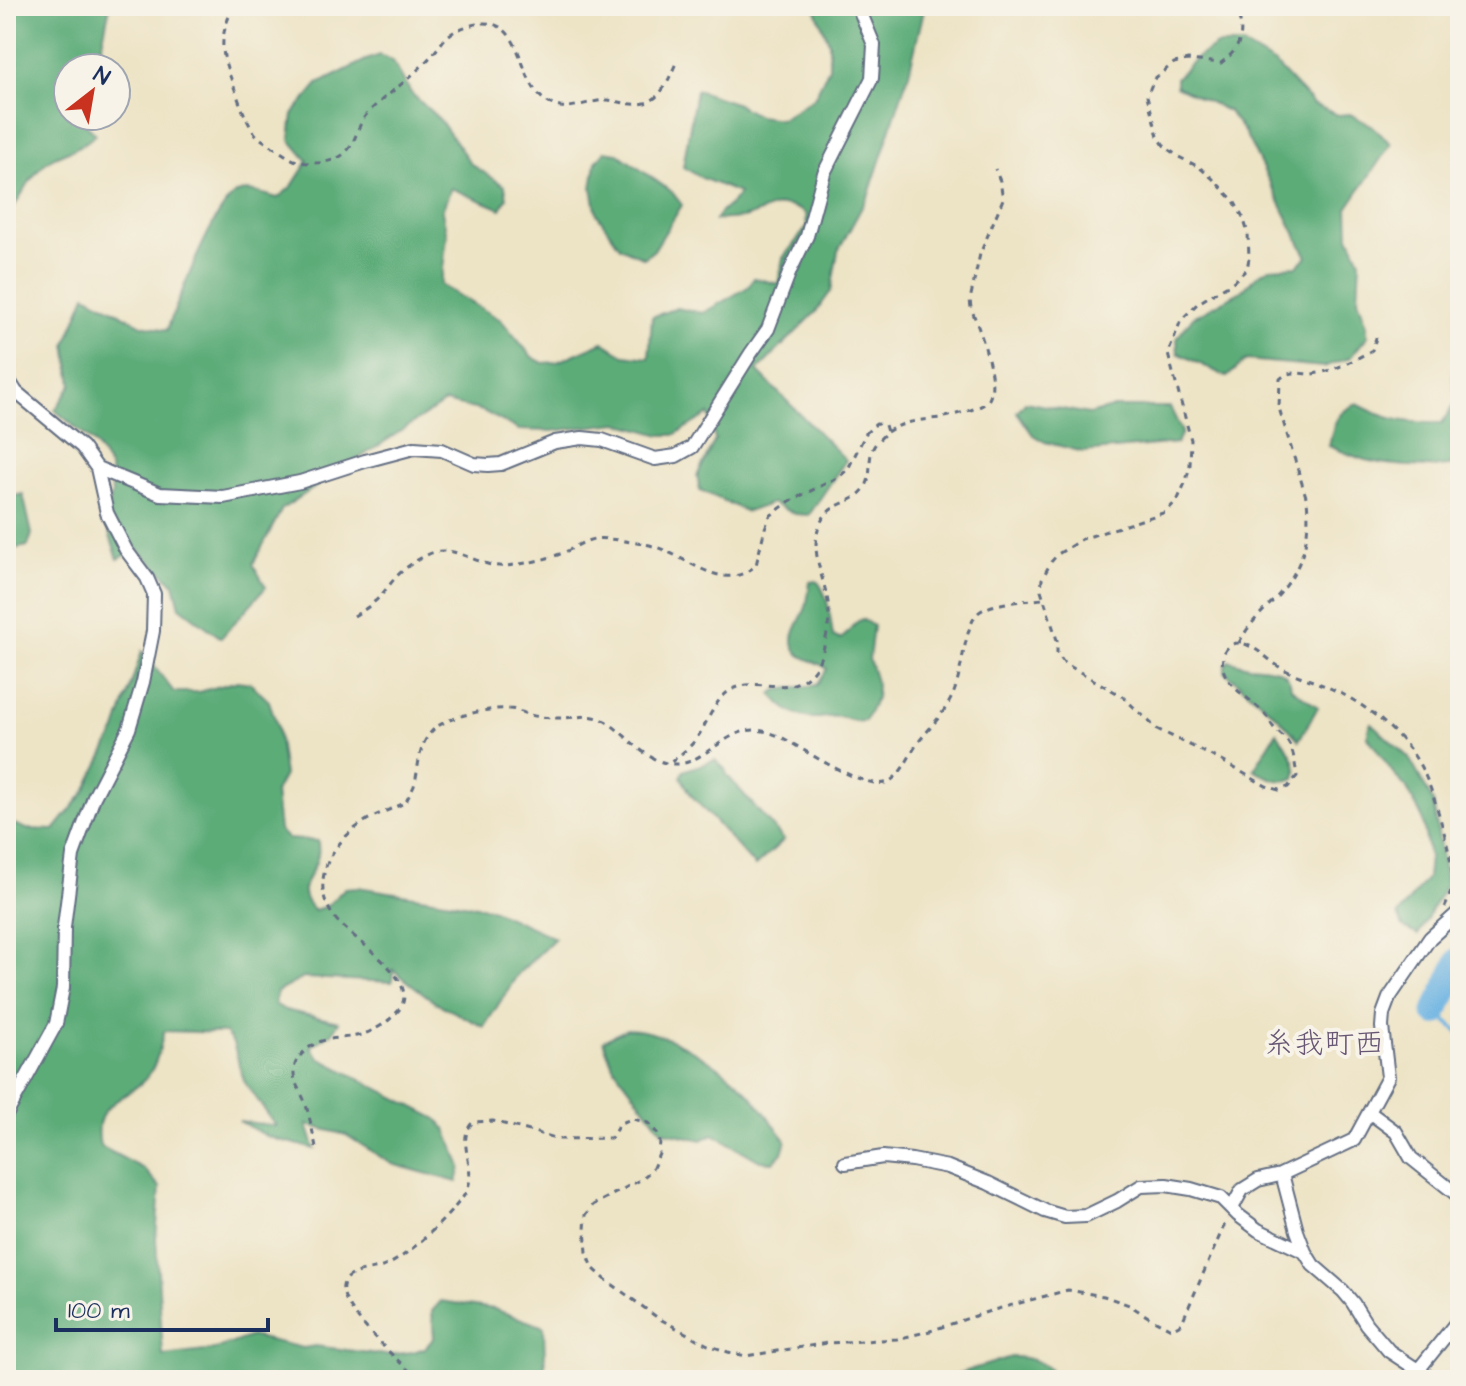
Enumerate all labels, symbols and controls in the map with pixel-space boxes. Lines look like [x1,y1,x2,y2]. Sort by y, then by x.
north arrow [52,52,132,132]
text: N [88,59,116,93]
district label: 糸我町西 [1264,1023,1384,1065]
scale bar [56,1282,268,1332]
text: 100 m [68,1294,130,1328]

